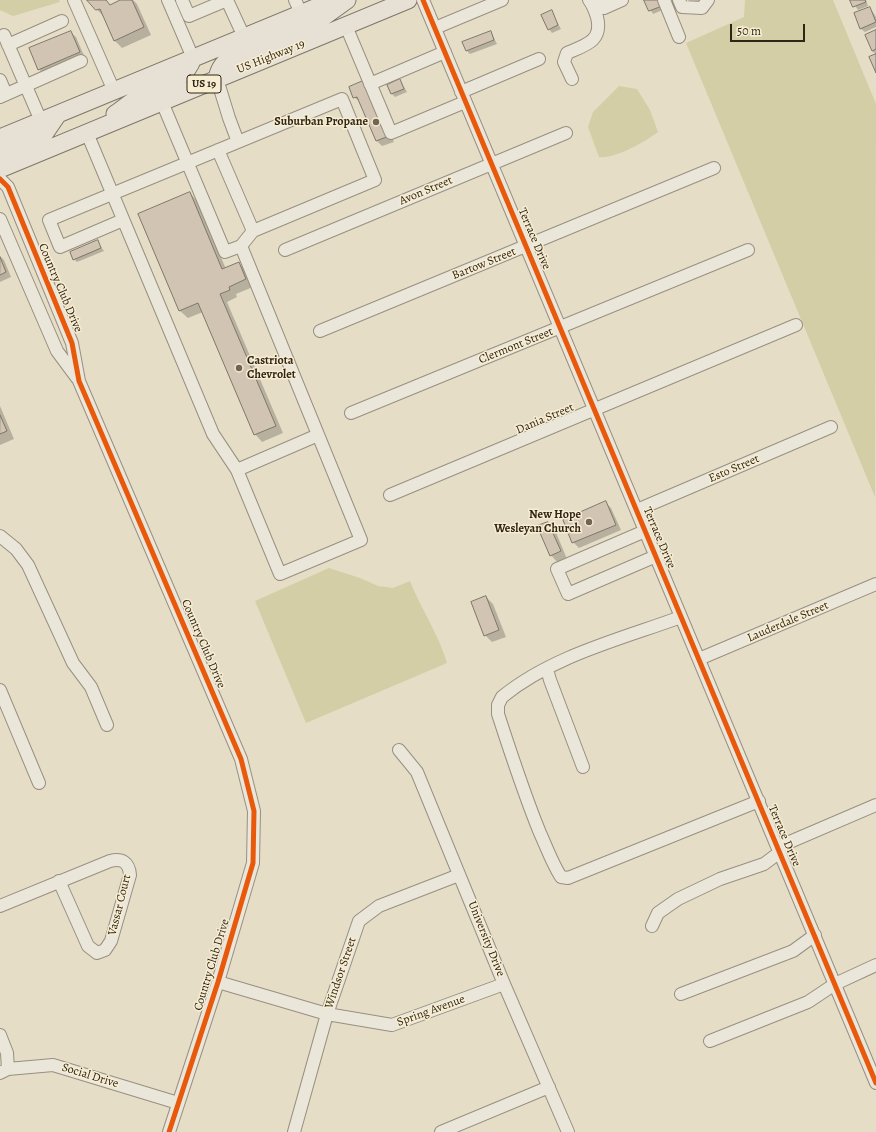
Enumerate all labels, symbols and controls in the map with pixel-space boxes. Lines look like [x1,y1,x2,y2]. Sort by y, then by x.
scale bar [732,16,807,42]
text: 50 m [737,23,761,39]
street label: US Highway 19 [235,37,307,77]
road number: US 19 [187,75,221,93]
place label: Suburban Propane [274,115,368,129]
marker: Suburban Propane [371,117,381,127]
street label: Avon Street [397,173,455,209]
street label: Terrace Drive [515,206,553,272]
street label: Country Club Drive [35,241,85,335]
street label: Bartow Street [450,245,518,283]
street label: Clermont Street [477,325,555,367]
place label: Castriota Chevrolet [247,354,296,382]
marker: Castriota Chevrolet [234,363,244,373]
street label: Dania Street [514,400,576,438]
street label: Esto Street [706,452,762,486]
street label: Terrace Drive [640,505,678,571]
place label: New Hope Wesleyan Church [494,508,581,536]
marker: New Hope Wesleyan Church [584,517,594,527]
street label: Country Club Drive [178,597,228,691]
street label: Lauderdale Street [745,598,831,646]
street label: Terrace Drive [765,803,803,869]
street label: Vassar Court [105,873,135,937]
street label: University Drive [464,899,508,979]
street label: Country Club Drive [191,917,233,1013]
street label: Windsor Street [322,935,360,1011]
street label: Spring Avenue [395,992,467,1030]
street label: Social Drive [60,1061,120,1091]

